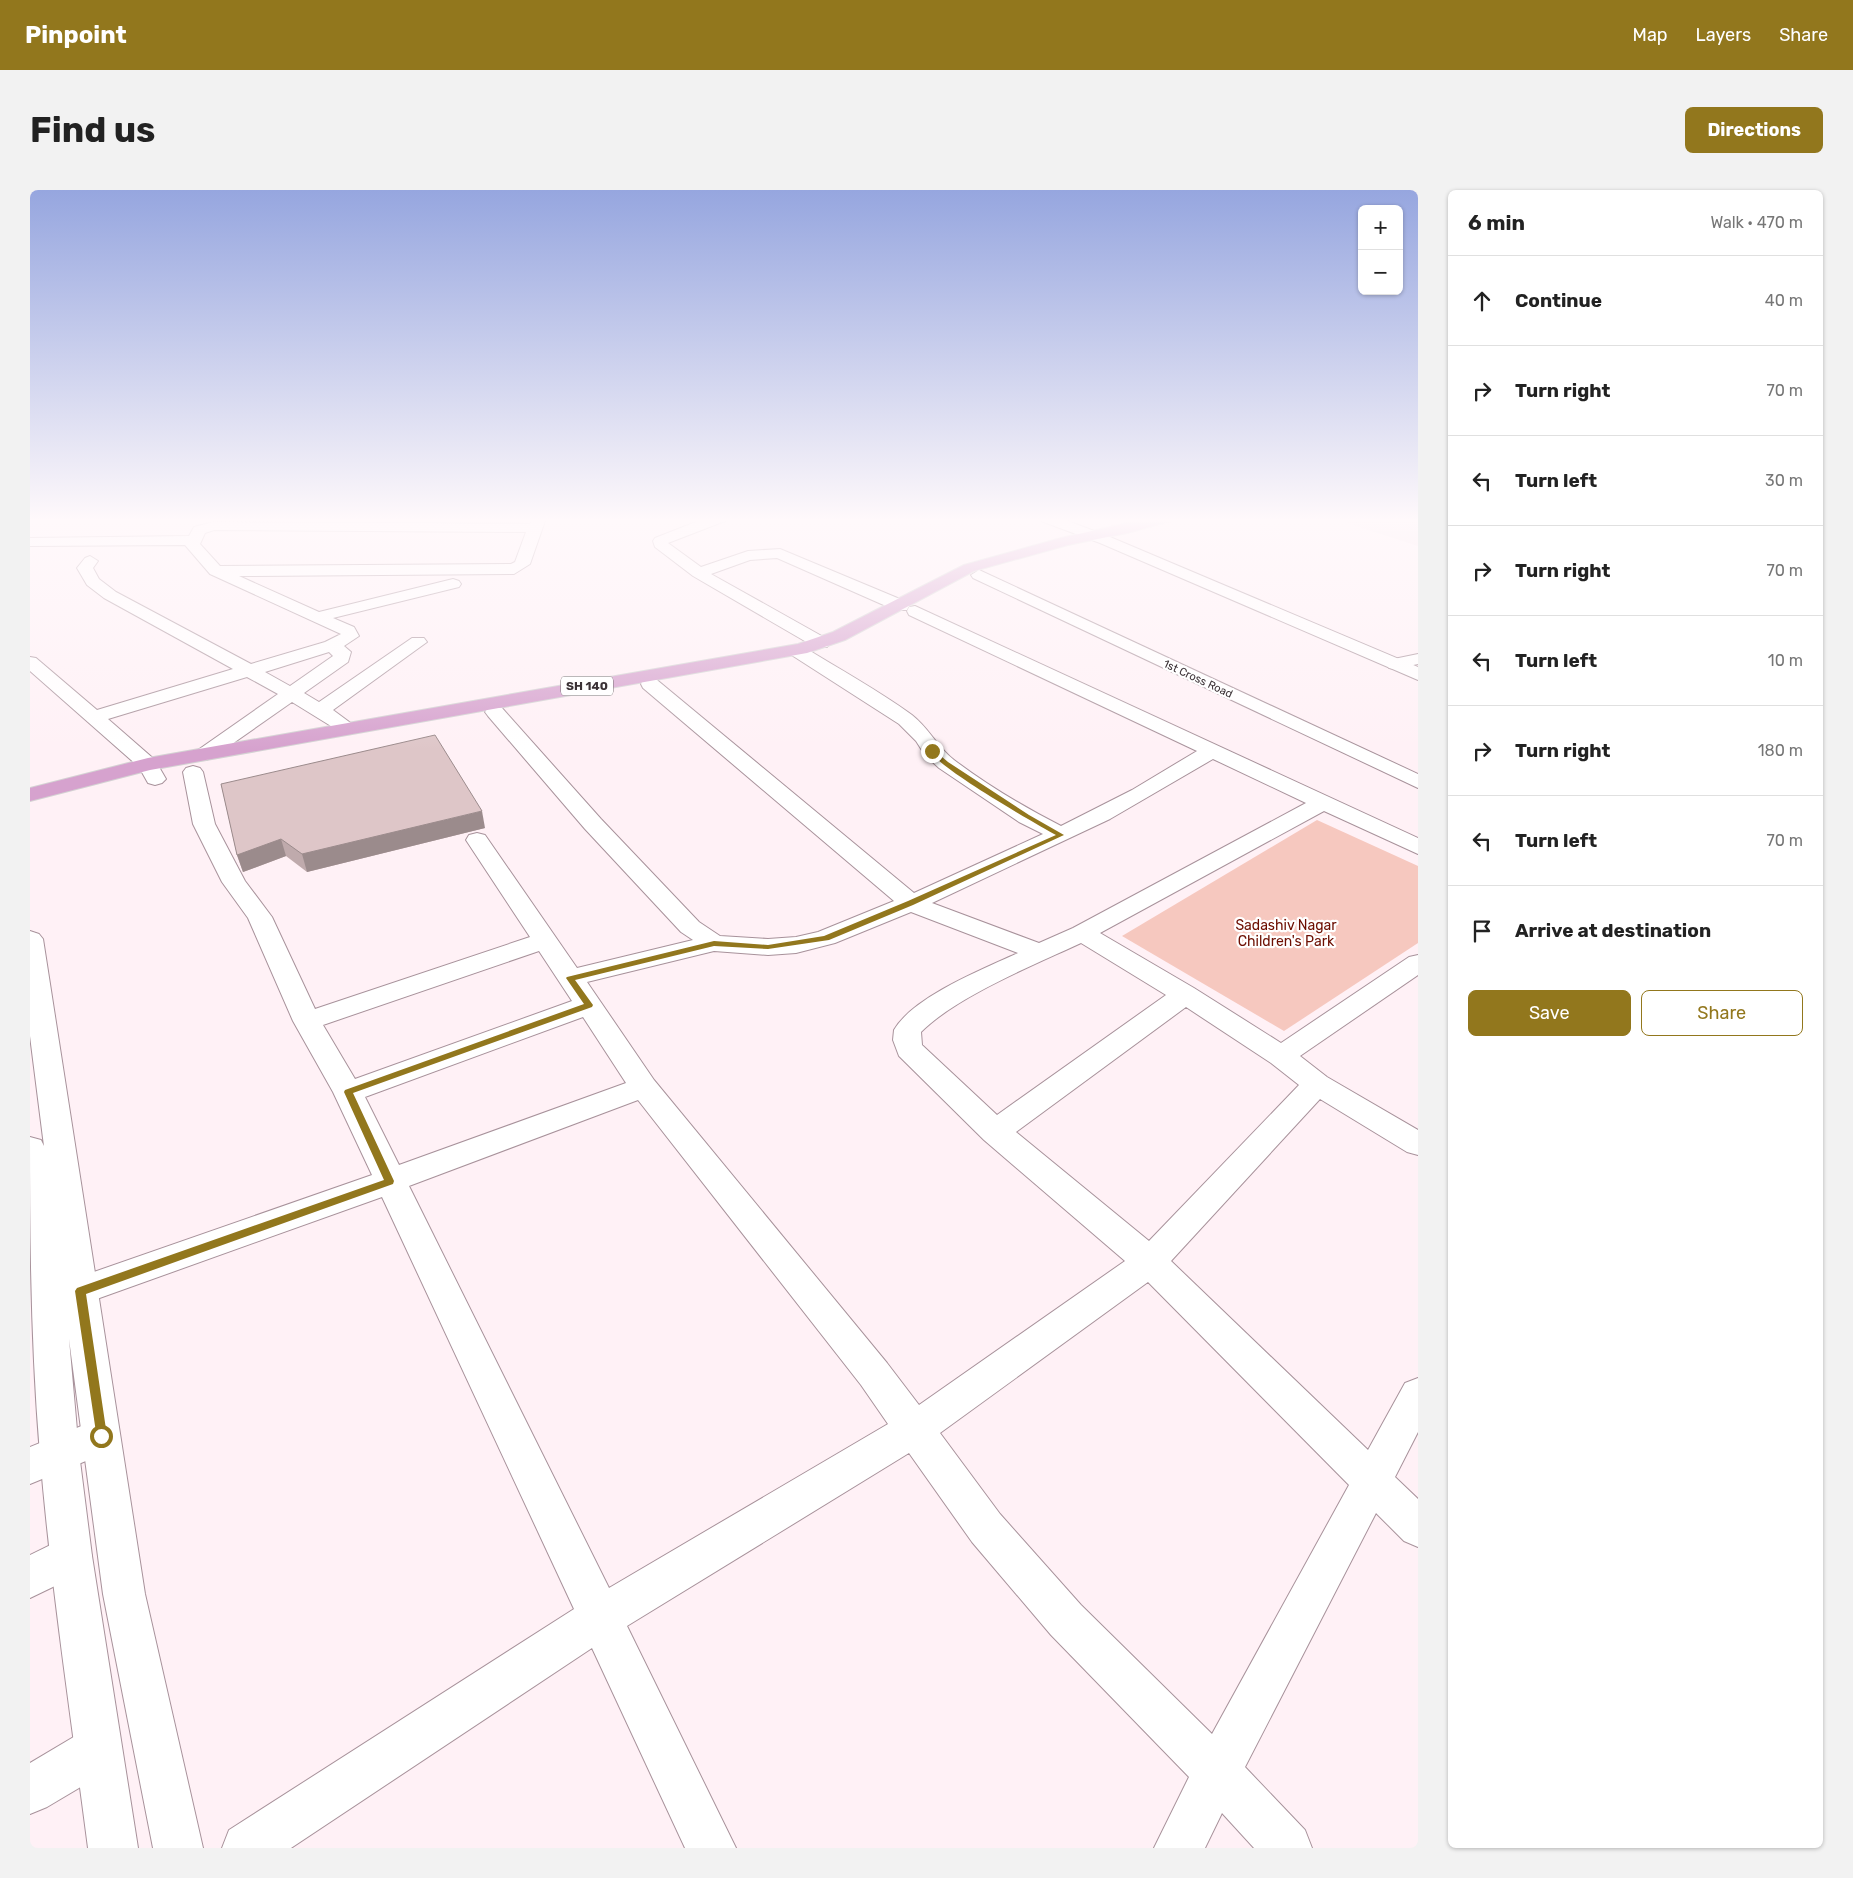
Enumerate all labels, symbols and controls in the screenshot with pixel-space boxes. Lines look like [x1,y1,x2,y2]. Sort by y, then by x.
text: Pinpoint [25,21,127,49]
text: Map [1633,24,1668,46]
text: Layers [1696,24,1751,46]
text: Share [1779,24,1828,46]
button: Directions [1685,107,1823,153]
text: Find us [30,109,155,151]
map controls [1358,205,1403,295]
button: + [1358,205,1403,250]
text: 6 min [1468,210,1525,235]
text: Walk · 470 m [1710,213,1803,232]
button: − [1358,250,1403,295]
icon: ahead [1468,287,1496,315]
text: Continue [1515,289,1602,312]
text: 40 m [1765,291,1803,310]
icon: right [1468,377,1496,405]
text: Turn right [1515,379,1610,402]
text: 70 m [1766,381,1803,400]
icon: left [1468,467,1496,495]
text: Turn left [1515,469,1597,492]
text: 30 m [1765,471,1803,490]
icon: right [1468,557,1496,585]
text: Turn right [1515,559,1610,582]
text: 70 m [1766,561,1803,580]
icon: left [1468,647,1496,675]
text: Turn left [1515,649,1597,672]
text: 10 m [1768,651,1803,670]
street label: 1st Cross Road [1161,657,1235,701]
road number: SH 140 [561,676,613,696]
icon: right [1468,737,1496,765]
text: Turn right [1515,739,1610,762]
route end [921,740,944,763]
text: 180 m [1758,741,1803,760]
icon: left [1468,827,1496,855]
text: Turn left [1515,829,1597,852]
text: 70 m [1766,831,1803,850]
park label: Sadashiv Nagar Children's Park [1235,917,1337,950]
icon: arrive [1468,917,1496,945]
text: Arrive at destination [1515,919,1711,942]
button: Save [1468,990,1631,1036]
button: Share [1641,990,1803,1036]
route start [90,1425,113,1448]

